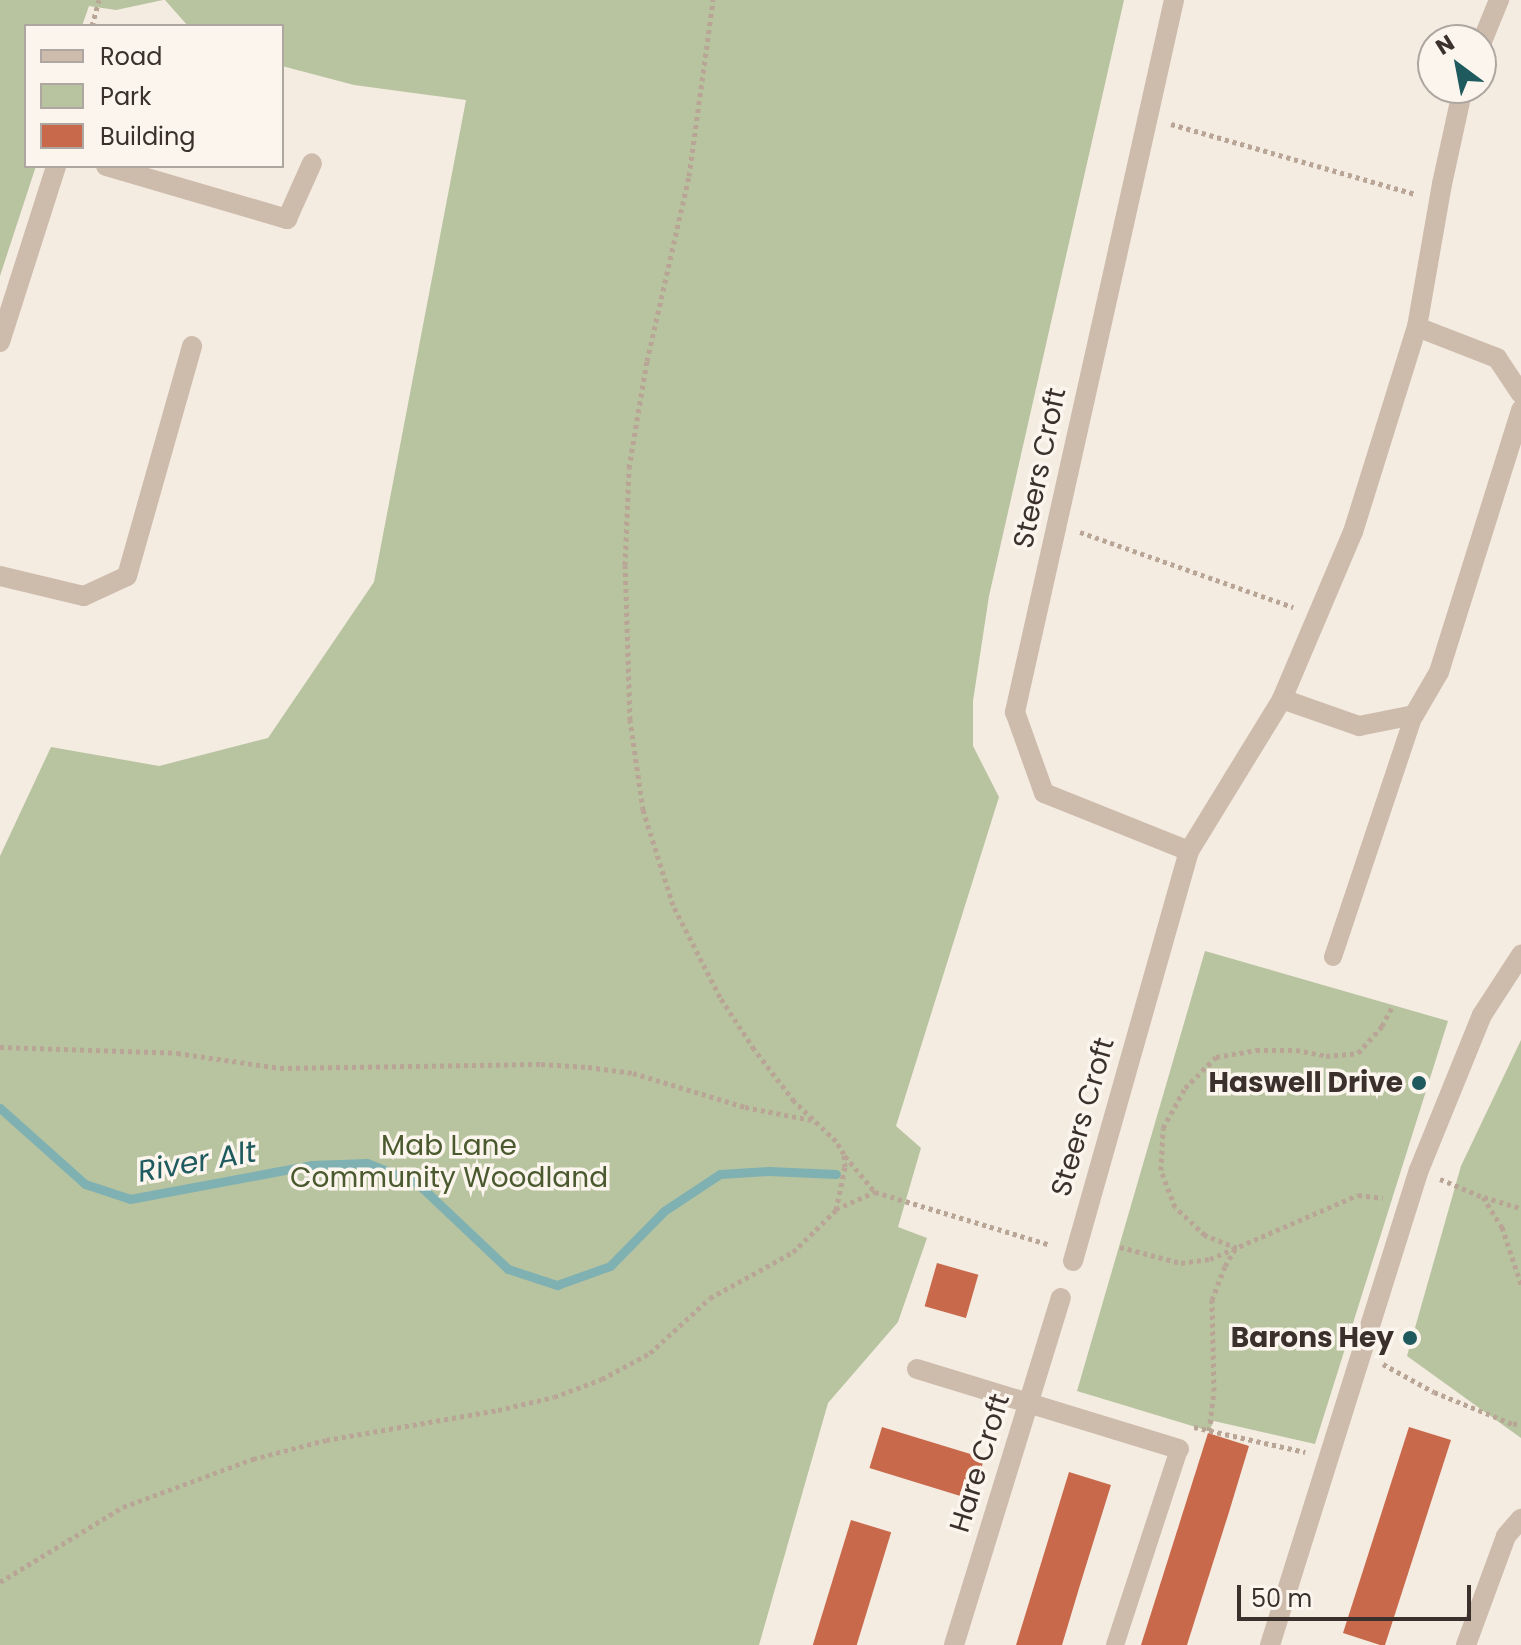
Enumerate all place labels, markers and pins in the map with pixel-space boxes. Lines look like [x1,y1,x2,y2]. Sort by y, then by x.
place label: Haswell Drive [1209,1066,1403,1100]
marker: Haswell Drive [1410,1074,1428,1092]
place label: Barons Hey [1231,1321,1394,1355]
marker: Barons Hey [1401,1329,1419,1347]

